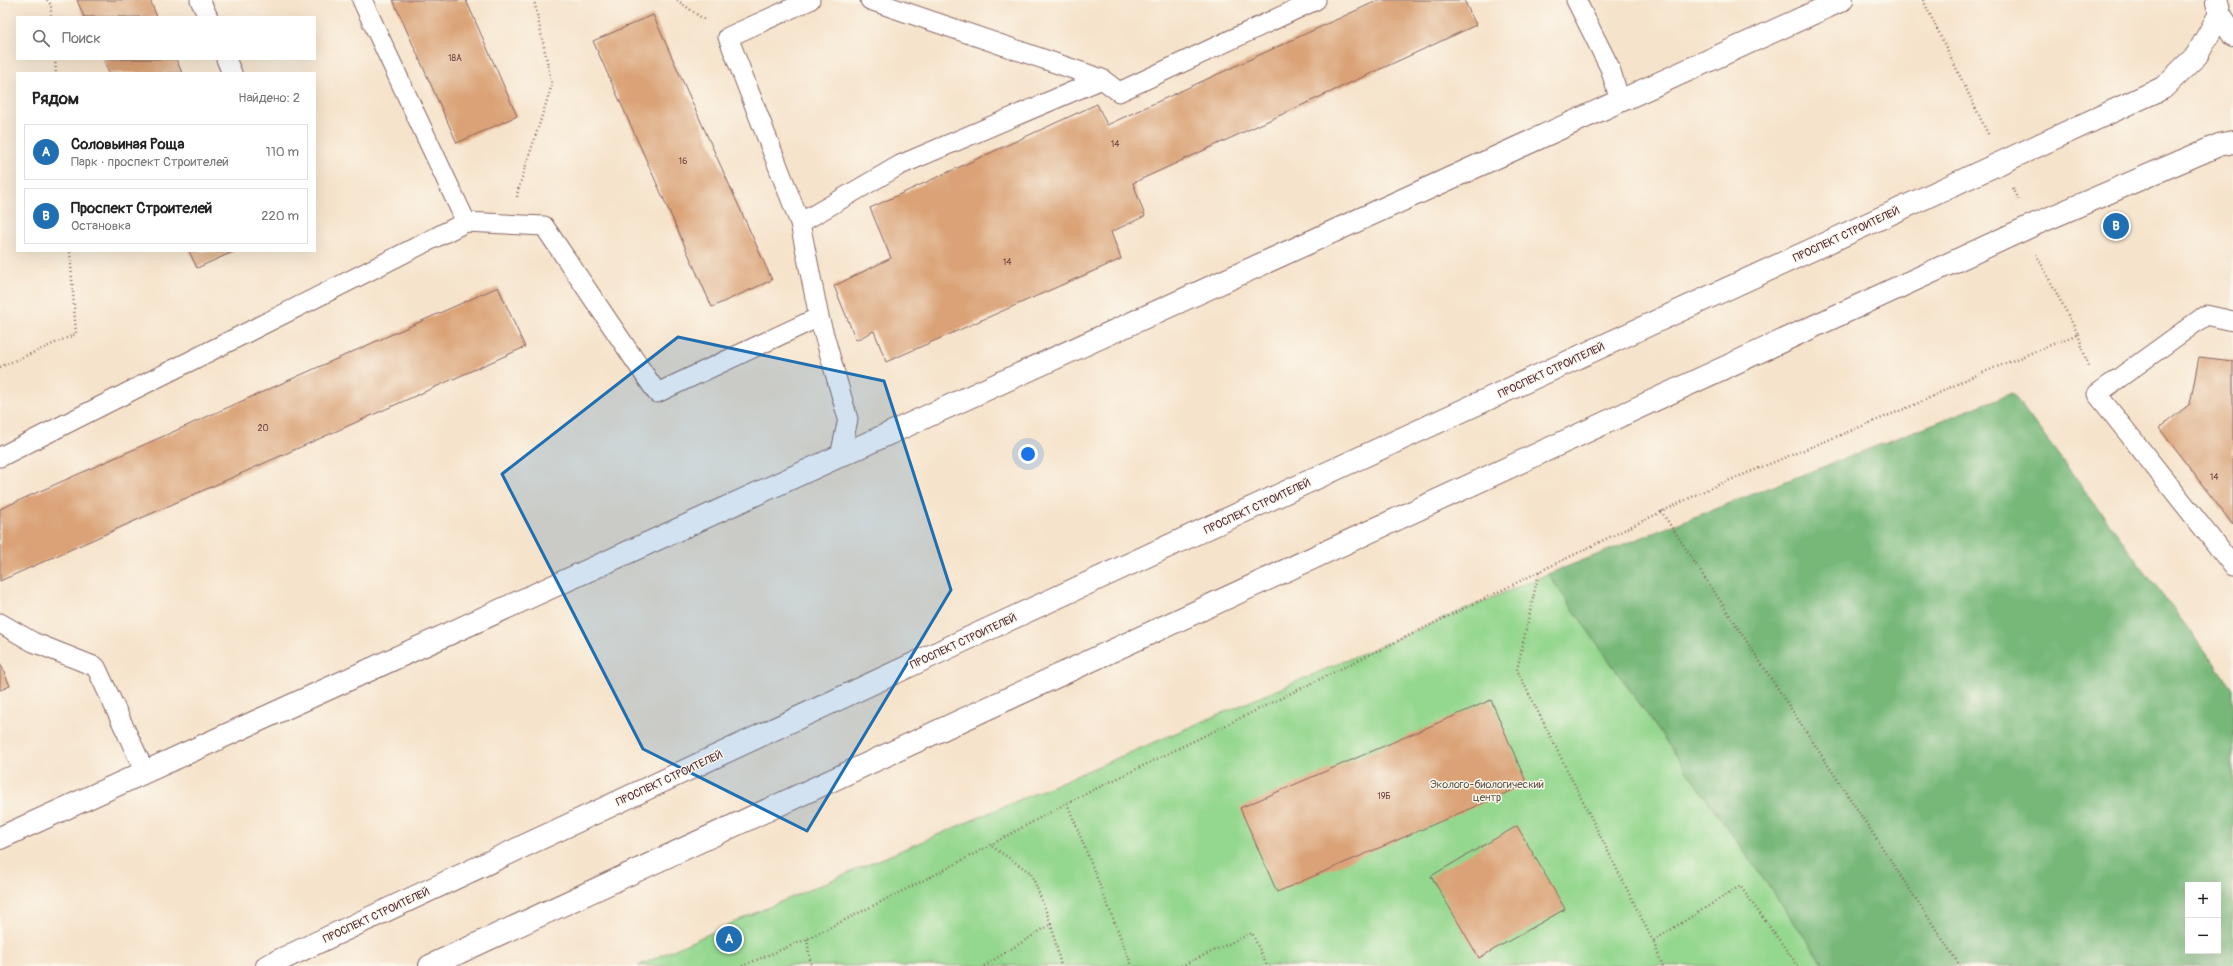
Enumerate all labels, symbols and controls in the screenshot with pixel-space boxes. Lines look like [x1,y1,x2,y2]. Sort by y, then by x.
search box [16,16,316,60]
icon: search [30,27,52,49]
text: Поиск [62,29,101,48]
house number: 18А [448,53,462,64]
text: Рядом [32,88,79,109]
text: Найдено: 2 [238,90,300,106]
text: Соловьиная Роща [71,135,185,154]
house number: 14 [1111,139,1120,150]
text: A [42,144,50,160]
text: 110 m [266,144,299,160]
text: Парк · проспект Строителей [71,154,229,170]
house number: 16 [679,156,687,167]
text: Проспект Строителей [71,199,212,218]
street label: ПРОСПЕКТ СТРОИТЕЛЕЙ [1791,204,1902,265]
text: B [42,208,50,224]
text: 220 m [261,208,299,224]
pin: B [2103,211,2129,241]
text: Остановка [71,218,131,234]
house number: 14 [1003,257,1012,268]
street label: ПРОСПЕКТ СТРОИТЕЛЕЙ [1496,340,1607,401]
house number: 20 [257,423,269,434]
your location [1018,444,1038,464]
house number: 14 [2210,472,2219,483]
street label: ПРОСПЕКТ СТРОИТЕЛЕЙ [1202,476,1313,537]
street label: ПРОСПЕКТ СТРОИТЕЛЕЙ [908,611,1019,672]
street label: ПРОСПЕКТ СТРОИТЕЛЕЙ [614,748,725,809]
park label: Эколого-биологический центр [1430,778,1544,804]
house number: 19Б [1377,791,1391,802]
map controls [2185,882,2221,954]
button: + [2185,882,2221,918]
street label: ПРОСПЕКТ СТРОИТЕЛЕЙ [321,885,432,946]
button: − [2185,918,2221,954]
pin: A [716,924,742,954]

